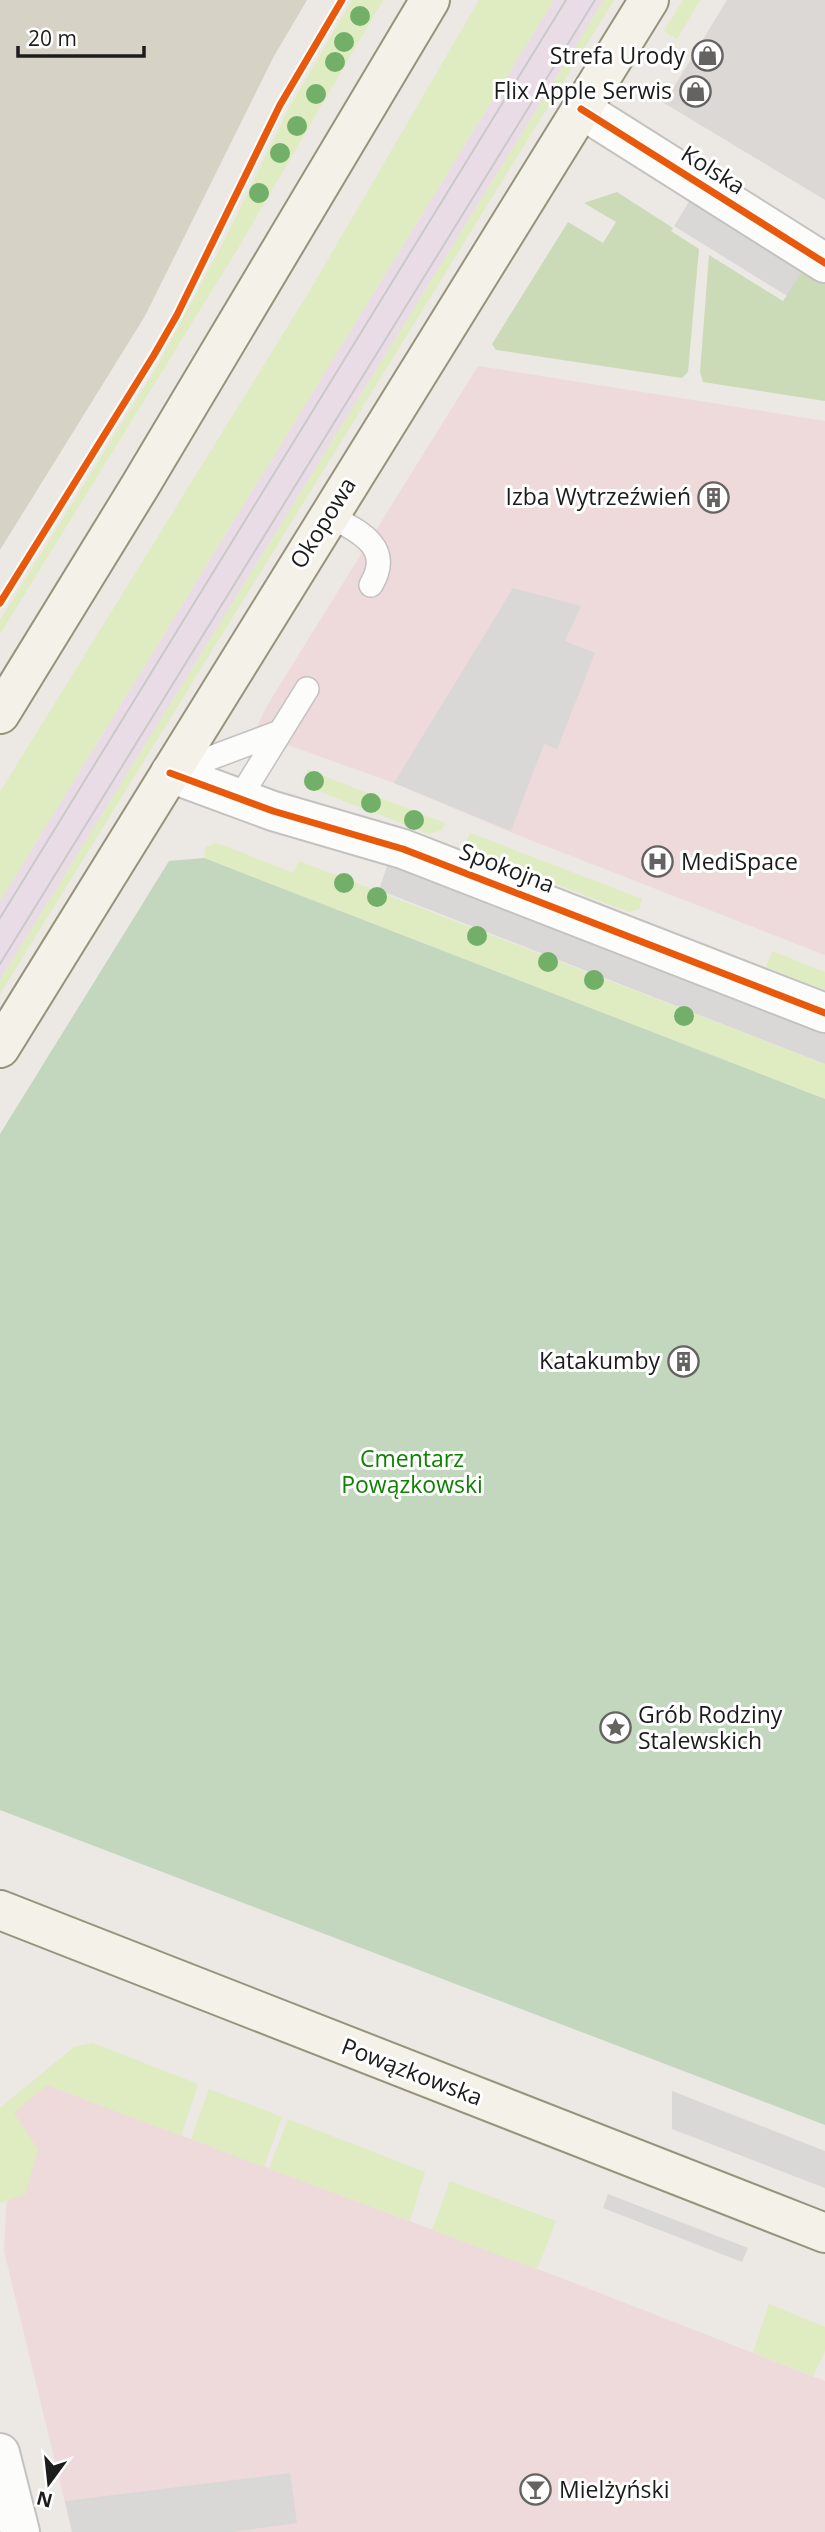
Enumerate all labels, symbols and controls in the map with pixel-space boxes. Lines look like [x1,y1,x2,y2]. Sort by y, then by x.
scale bar [18,14,144,58]
text: 20 m [28,24,77,52]
place label: Strefa Urody [550,39,685,71]
shop icon: Strefa Urody [691,39,725,73]
place label: Flix Apple Serwis [494,74,672,106]
shop icon: Flix Apple Serwis [678,74,712,108]
street label: Kolska [676,137,752,201]
street label: Okopowa [281,471,363,574]
place label: Izba Wytrzeźwień [505,480,691,512]
building icon: Izba Wytrzeźwień [697,480,731,514]
street label: Spokojna [455,834,559,900]
hospital icon: MediSpace [641,845,675,879]
place label: MediSpace [681,845,798,877]
place label: Katakumby [539,1344,660,1376]
building icon: Katakumby [666,1344,700,1378]
park label: Cmentarz Powązkowski [341,1442,483,1500]
place label: Grób Rodziny Stalewskich [638,1698,783,1756]
place icon: Grób Rodziny Stalewskich [598,1711,632,1745]
street label: Powązkowska [337,2029,487,2113]
north arrow [14,2448,84,2518]
bar icon: Mielżyński [519,2473,553,2507]
place label: Mielżyński [559,2473,669,2505]
text: N [34,2485,55,2514]

